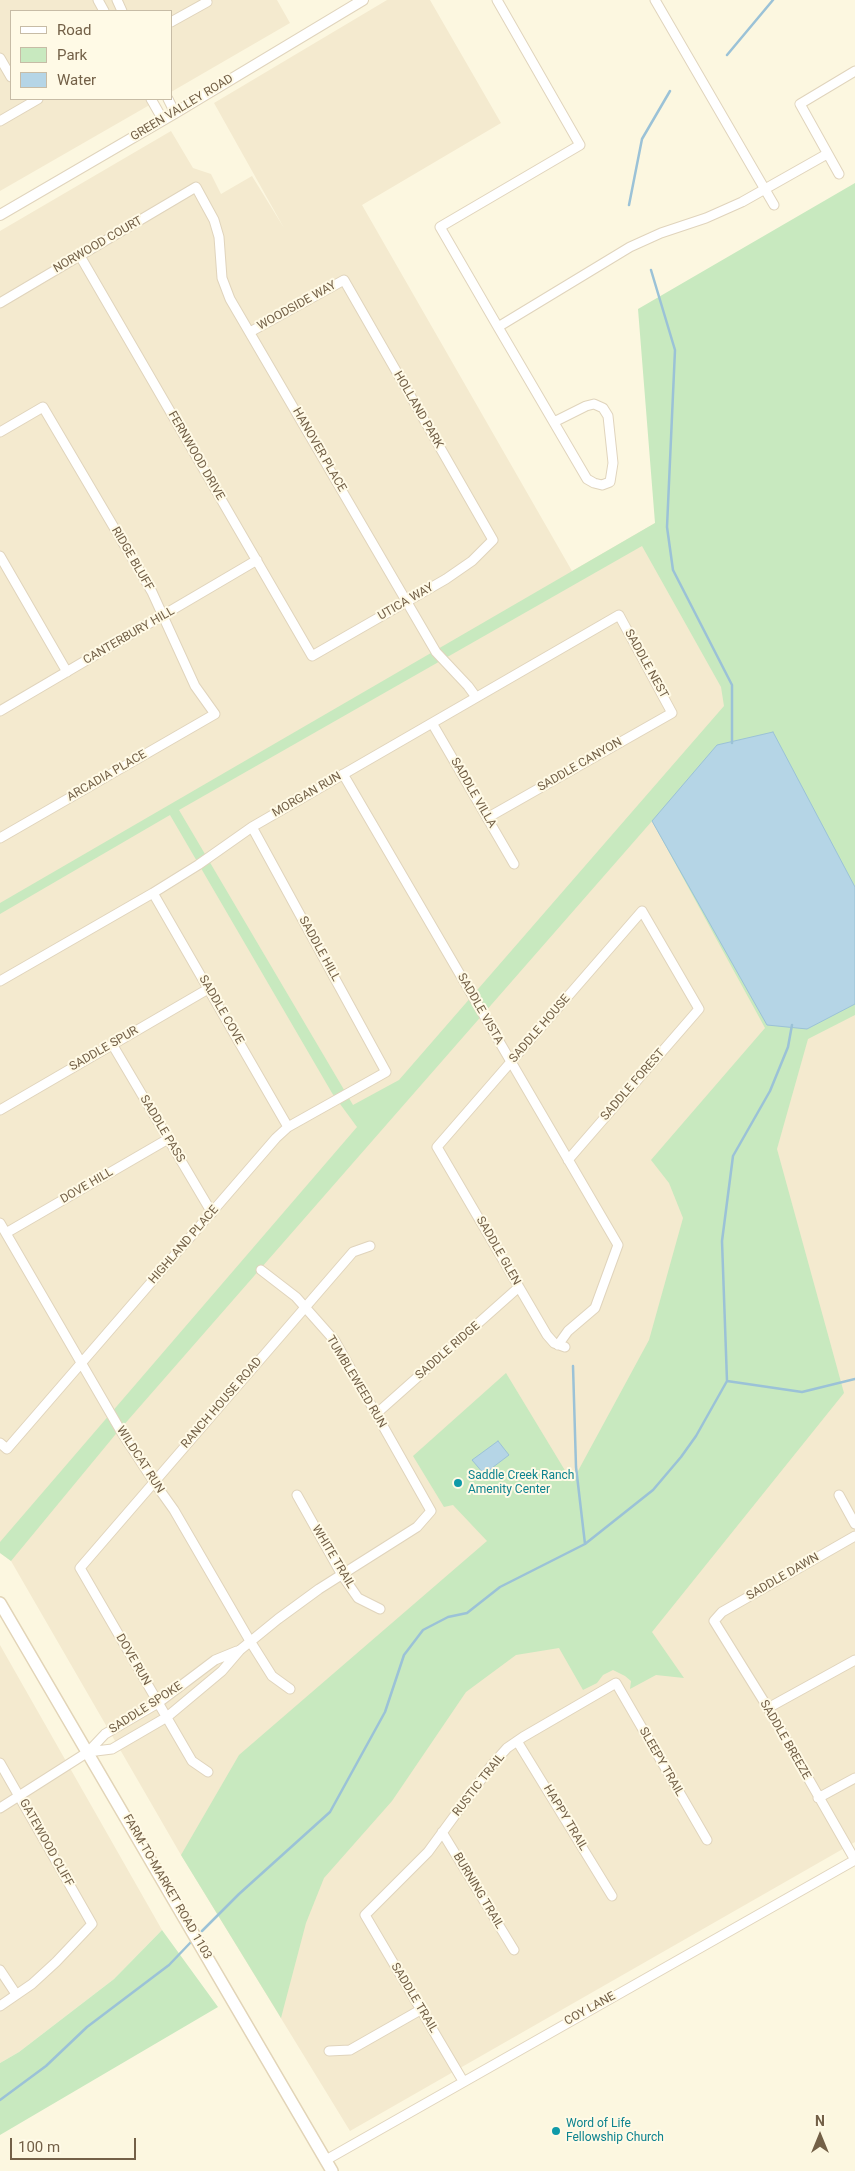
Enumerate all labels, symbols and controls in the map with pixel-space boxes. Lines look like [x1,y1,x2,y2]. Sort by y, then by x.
legend [10,10,172,100]
text: Road [57,21,91,39]
text: Park [57,46,87,64]
text: Water [57,71,96,89]
street label: GREEN VALLEY ROAD [128,72,236,144]
street label: NORWOOD COURT [51,214,145,276]
street label: WOODSIDE WAY [255,278,339,334]
street label: HOLLAND PARK [390,369,446,451]
street label: HANOVER PLACE [289,405,349,495]
street label: FERNWOOD DRIVE [165,409,227,503]
street label: RIDGE BLUFF [108,525,156,593]
street label: UTICA WAY [376,580,436,624]
street label: CANTERBURY HILL [81,604,177,668]
street label: SADDLE NEST [621,627,671,701]
street label: SADDLE CANYON [535,735,625,795]
street label: ARCADIA PLACE [65,747,149,805]
street label: SADDLE VILLA [447,755,499,831]
street label: MORGAN RUN [270,769,344,821]
street label: SADDLE HILL [295,914,343,984]
street label: SADDLE VISTA [454,971,506,1047]
street label: SADDLE COVE [195,973,247,1047]
street label: SADDLE HOUSE [507,992,573,1066]
street label: SADDLE SPUR [67,1024,141,1074]
street label: SADDLE FOREST [598,1046,668,1124]
street label: SADDLE PASS [136,1093,188,1165]
street label: DOVE HILL [58,1165,116,1207]
street label: HIGHLAND PLACE [146,1203,222,1287]
street label: SADDLE GLEN [473,1214,523,1288]
street label: SADDLE RIDGE [413,1319,483,1383]
street label: TUMBLEWEED RUN [323,1333,389,1431]
street label: RANCH HOUSE ROAD [179,1355,265,1451]
street label: WILDCAT RUN [113,1424,167,1496]
place label: Saddle Creek Ranch Amenity Center [468,1469,574,1497]
marker: Saddle Creek Ranch Amenity Center [452,1477,464,1489]
street label: WHITE TRAIL [308,1523,358,1591]
street label: SADDLE DAWN [744,1550,822,1604]
street label: DOVE RUN [112,1632,154,1688]
street label: SADDLE SPOKE [107,1679,185,1737]
street label: SADDLE BREEZE [756,1698,814,1782]
street label: SLEEPY TRAIL [635,1725,687,1799]
street label: RUSTIC TRAIL [450,1751,508,1819]
street label: HAPPY TRAIL [540,1783,590,1853]
street label: GATEWOOD CLIFF [16,1797,76,1889]
street label: FARM-TO-MARKET ROAD 1103 [120,1812,214,1962]
street label: BURNING TRAIL [450,1850,506,1932]
street label: SADDLE TRAIL [387,1960,441,2036]
street label: COY LANE [562,1989,618,2029]
north arrow [795,2111,845,2161]
text: N [815,2113,825,2129]
place label: Word of Life Fellowship Church [566,2117,664,2145]
marker: Word of Life Fellowship Church [550,2125,562,2137]
scale bar [12,2128,139,2160]
text: 100 m [18,2138,60,2156]

